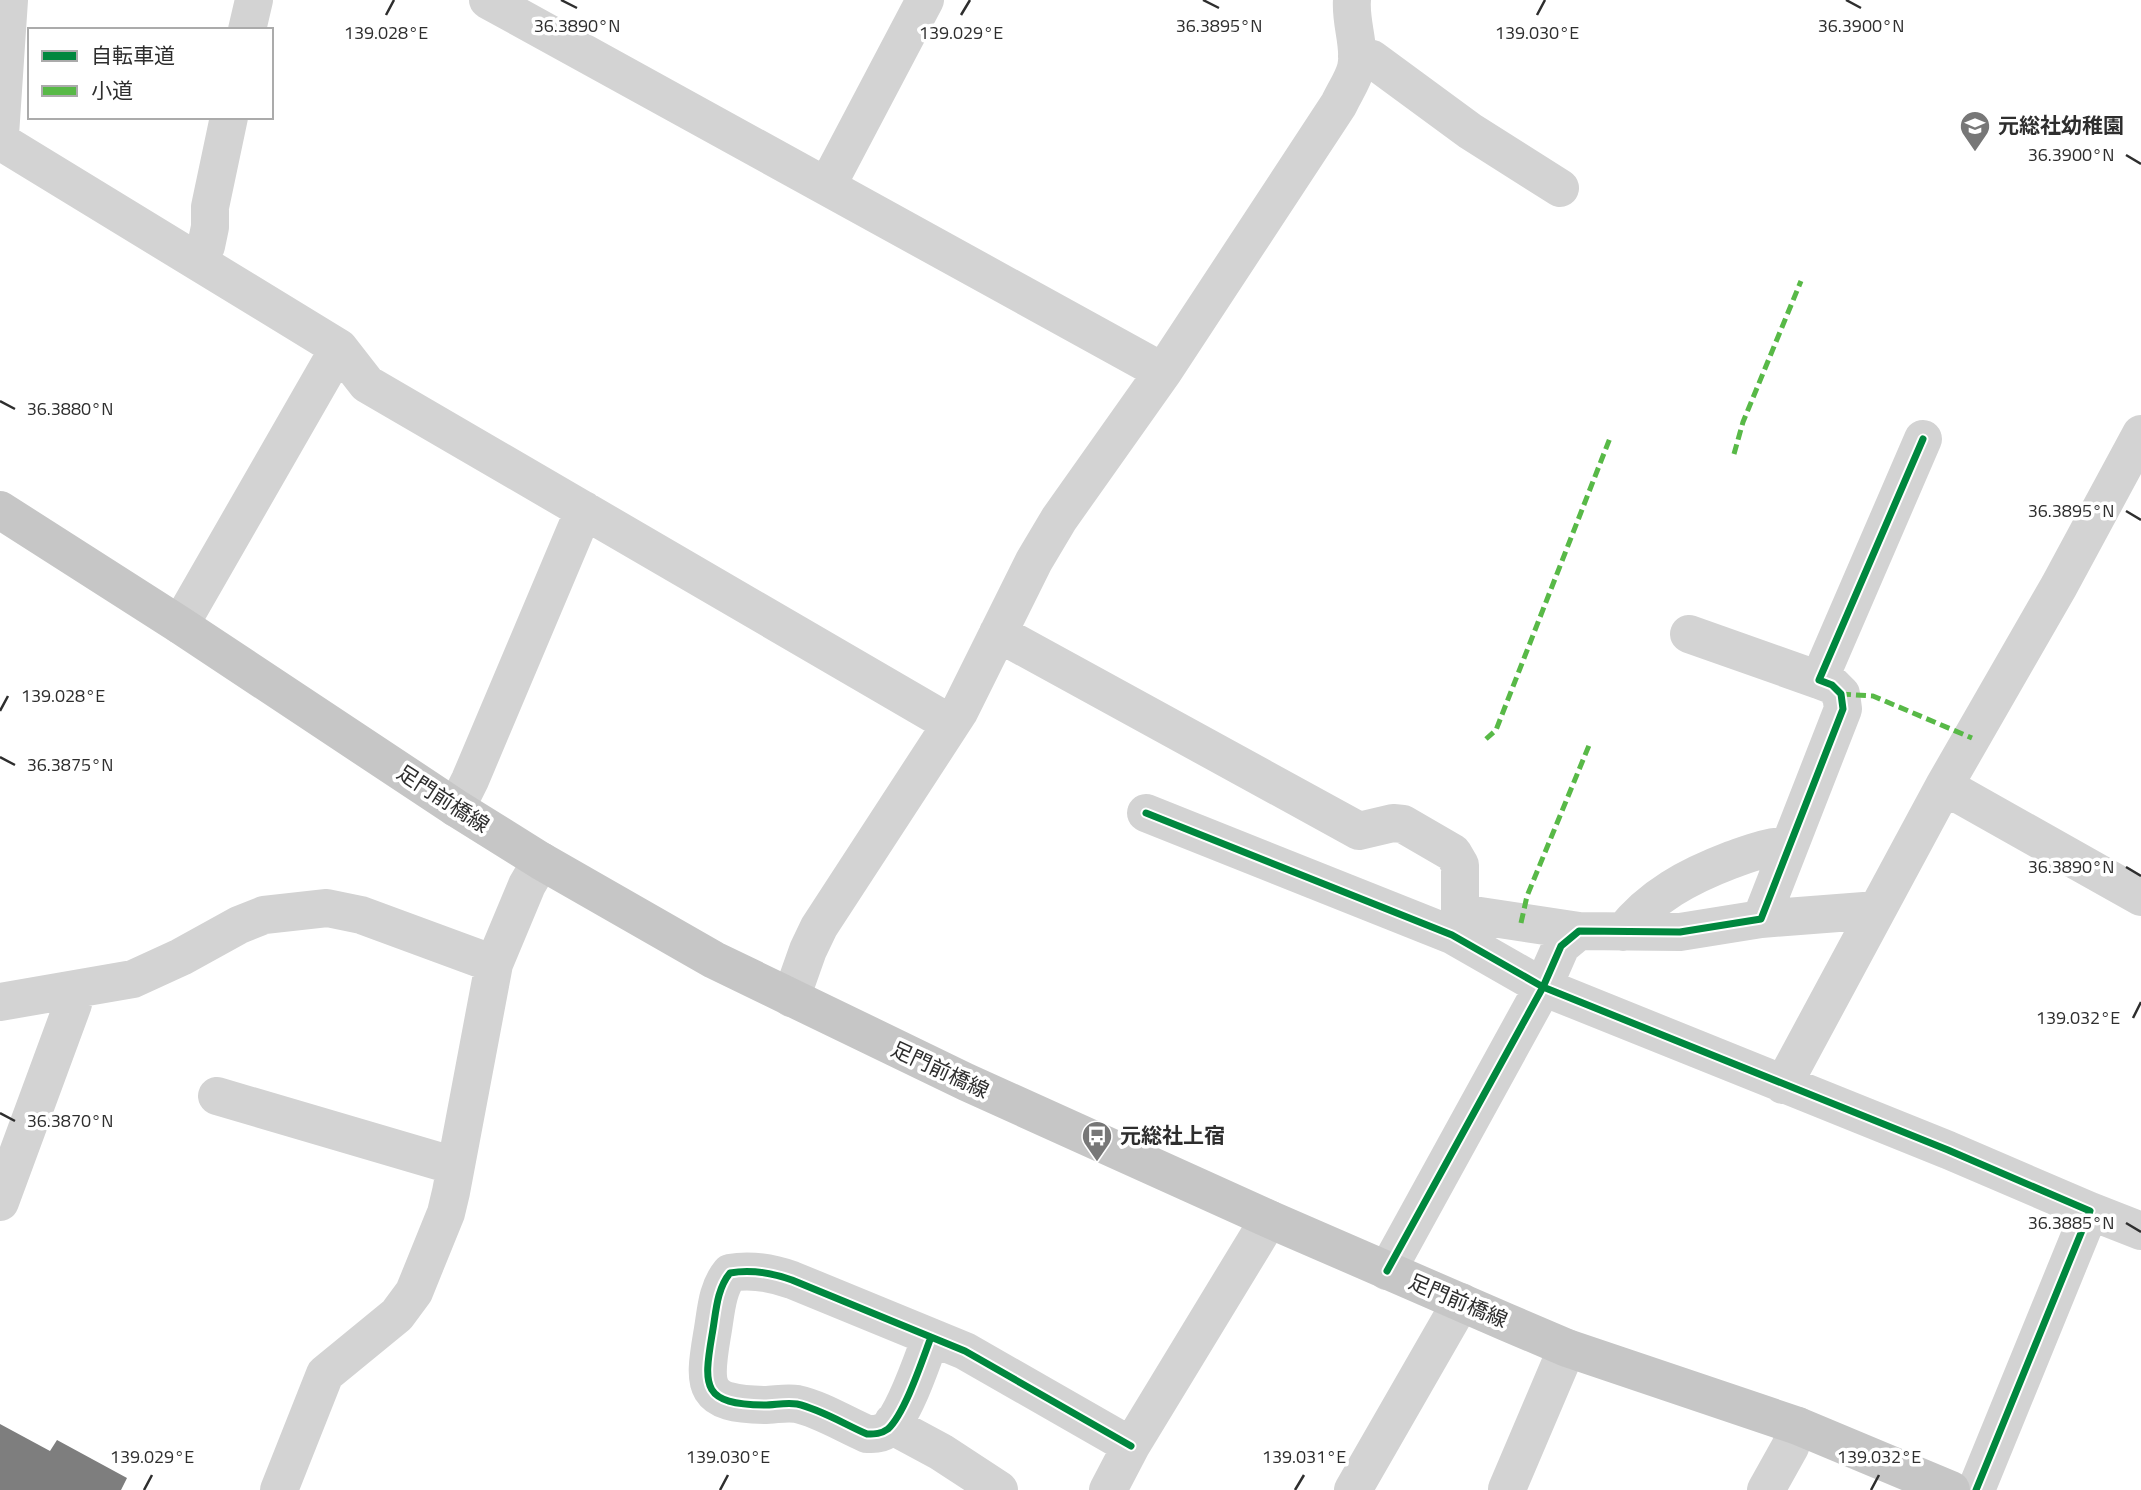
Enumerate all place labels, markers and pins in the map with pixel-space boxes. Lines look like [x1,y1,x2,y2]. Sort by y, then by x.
school or university icon: 元総社幼稚園 [1958,109,1992,153]
place label: 元総社幼稚園 [1998,109,2124,141]
bus stop icon: 元総社上宿 [1080,1119,1114,1163]
place label: 元総社上宿 [1120,1119,1225,1151]

